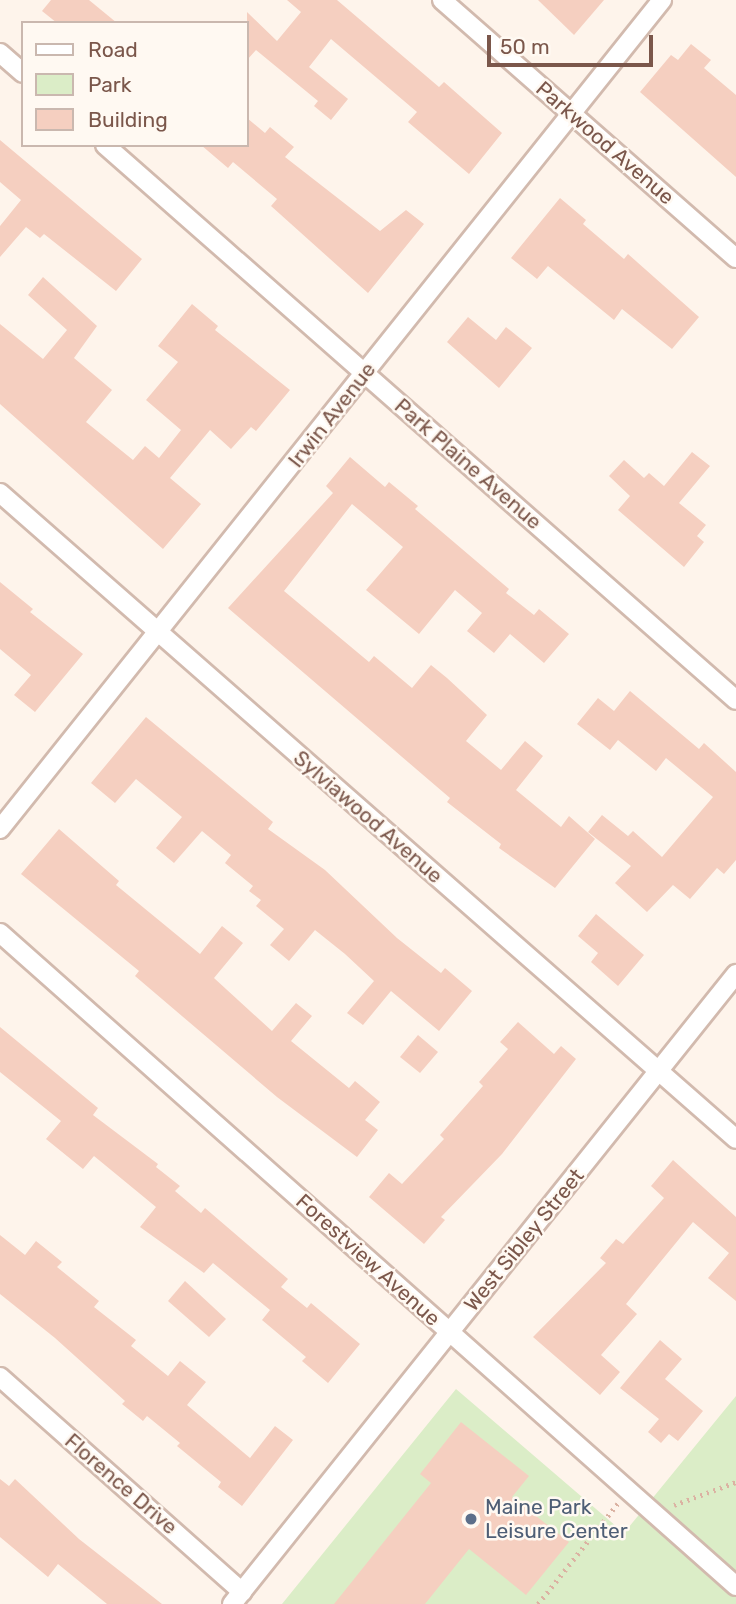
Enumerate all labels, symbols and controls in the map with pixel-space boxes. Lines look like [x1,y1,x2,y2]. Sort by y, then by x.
legend [21,21,248,147]
scale bar [491,21,657,65]
text: 50 m [500,34,550,59]
text: Road [88,37,138,62]
text: Park [88,72,132,97]
street label: Parkwood Avenue [530,76,680,210]
text: Building [88,107,168,132]
street label: Irwin Avenue [283,357,381,473]
street label: Park Plaine Avenue [389,393,547,535]
street label: Sylviawood Avenue [288,745,448,889]
street label: West Sibley Street [459,1163,589,1317]
street label: Forestview Avenue [290,1188,446,1332]
street label: Florence Drive [60,1428,182,1540]
place label: Maine Park Leisure Center [485,1494,628,1544]
marker: Maine Park Leisure Center [463,1511,479,1527]

